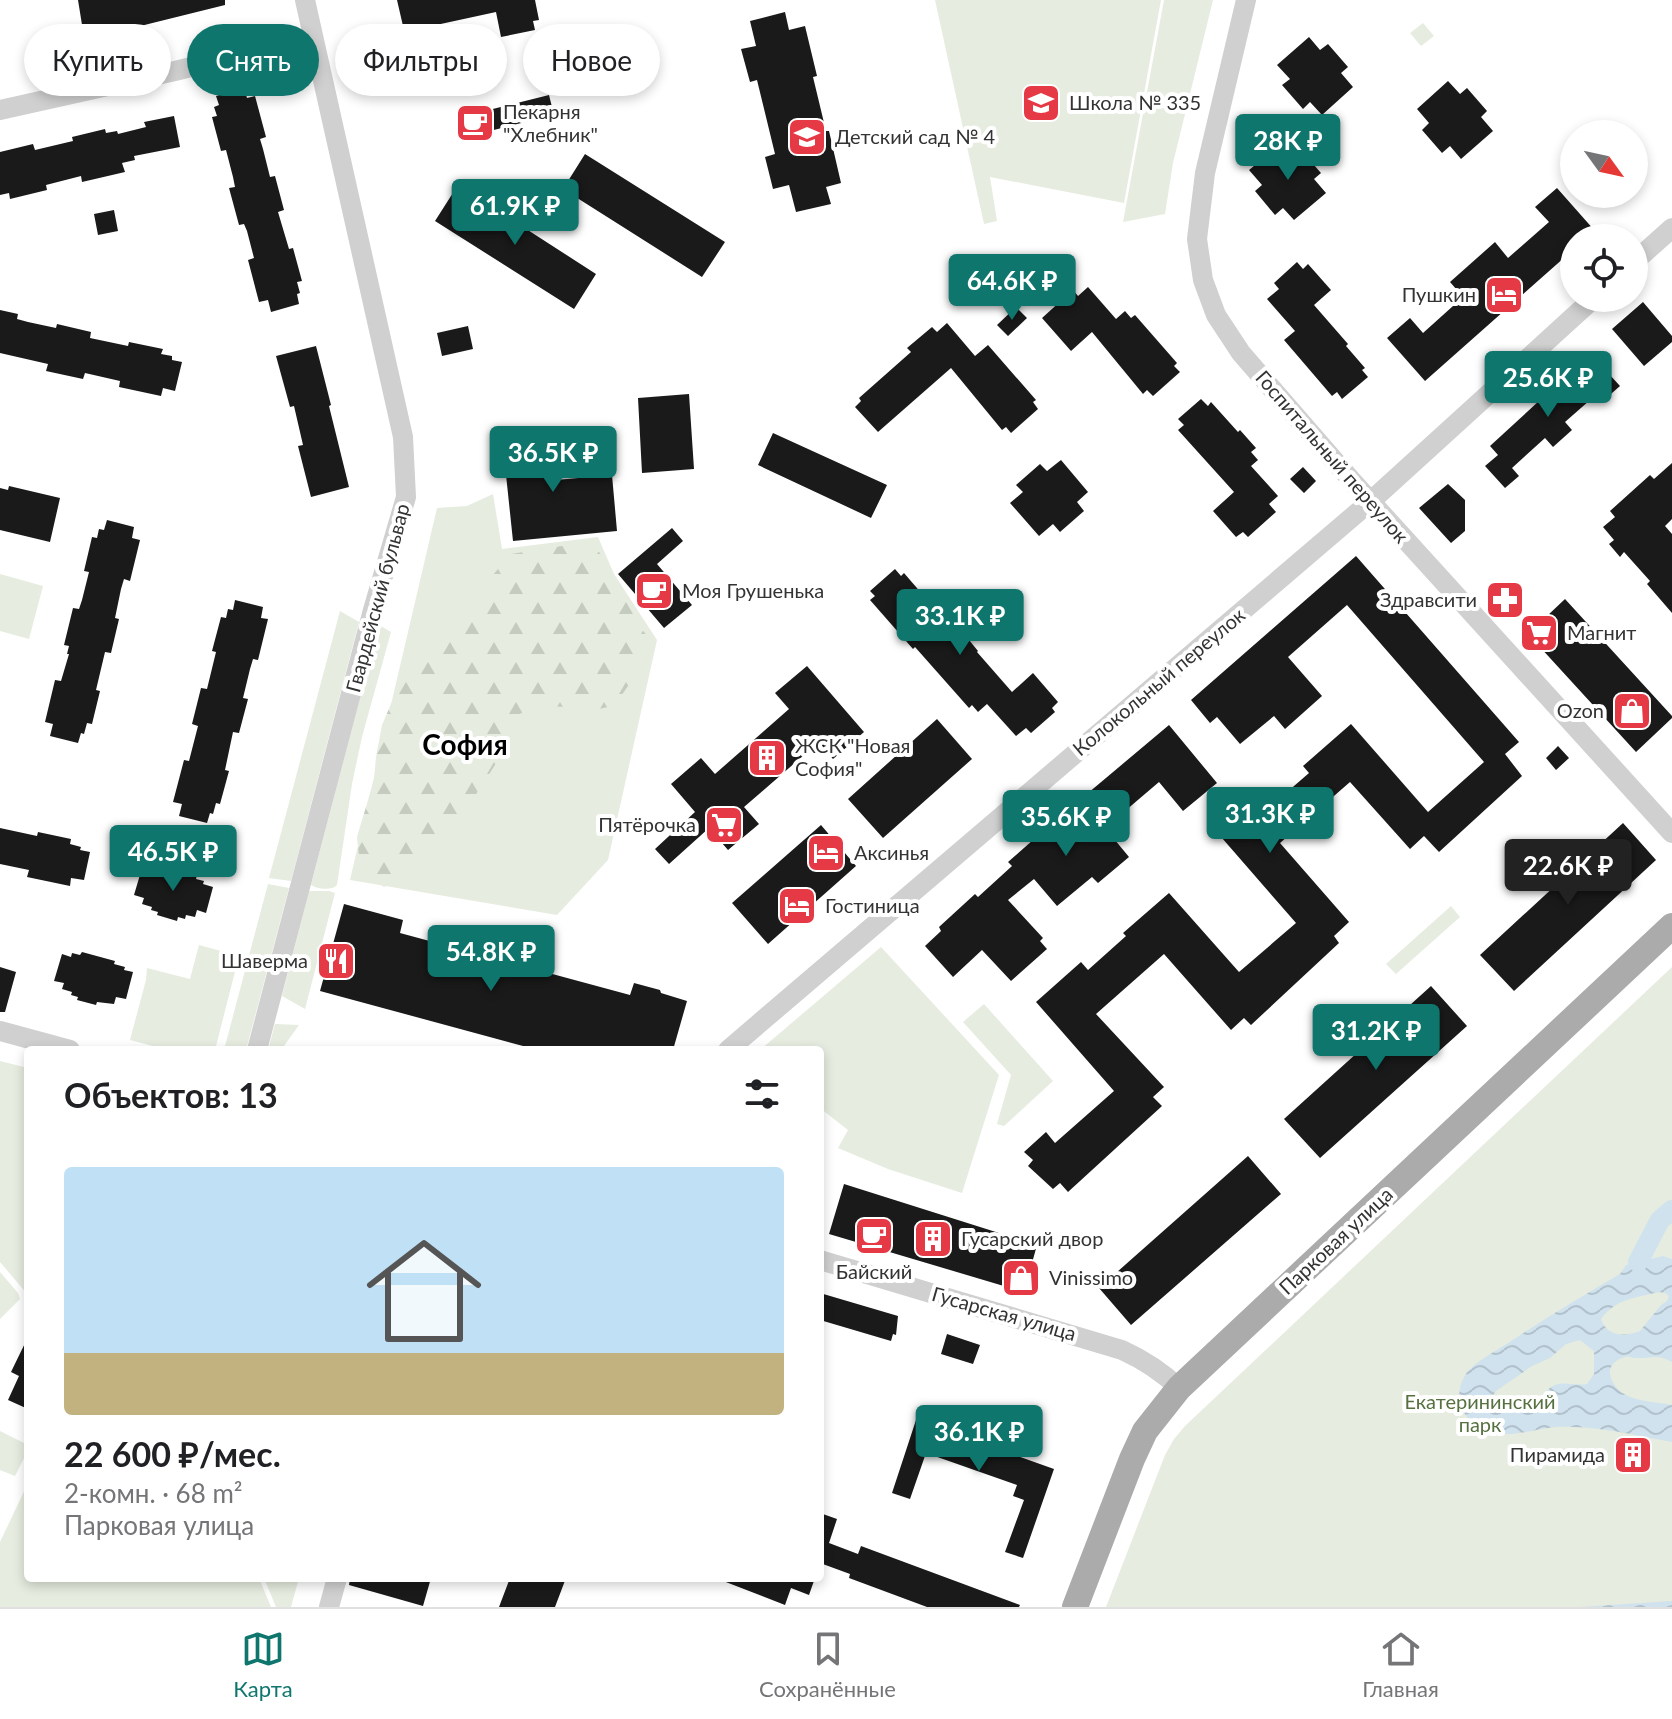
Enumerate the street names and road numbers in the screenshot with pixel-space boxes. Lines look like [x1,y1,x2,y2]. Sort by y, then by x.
street label: Госпитальный переулок [1251,365,1415,548]
street label: Гвардейский бульвар [340,501,414,695]
street label: Колокольный переулок [1067,602,1250,760]
street label: Парковая улица [1274,1182,1397,1299]
street label: Гусарская улица [929,1281,1079,1345]

